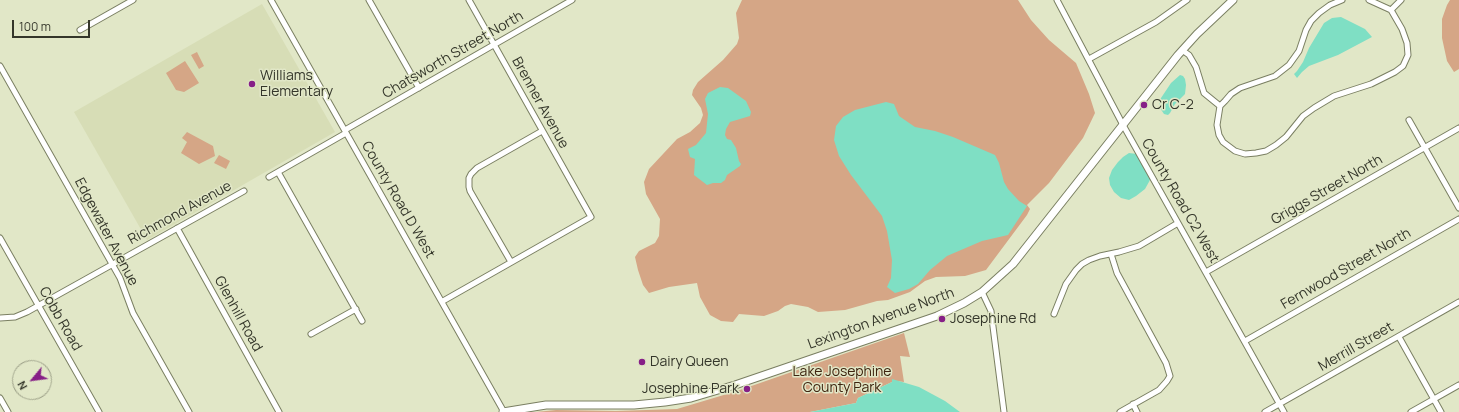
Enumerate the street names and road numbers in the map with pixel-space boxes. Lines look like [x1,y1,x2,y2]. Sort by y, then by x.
street label: Chatsworth Street North [379,8,527,102]
street label: Brenner Avenue [508,54,572,152]
street label: County Road C2 West [1138,136,1222,266]
street label: County Road D West [358,139,438,261]
street label: Griggs Street North [1268,151,1386,229]
street label: Edgewater Avenue [70,175,142,289]
street label: Richmond Avenue [125,178,235,248]
street label: Fernwood Street North [1278,225,1414,313]
street label: Glenhill Road [210,273,266,355]
street label: Cobb Road [35,284,85,354]
street label: Lexington Avenue North [805,285,957,353]
street label: Merrill Street [1316,319,1396,375]

